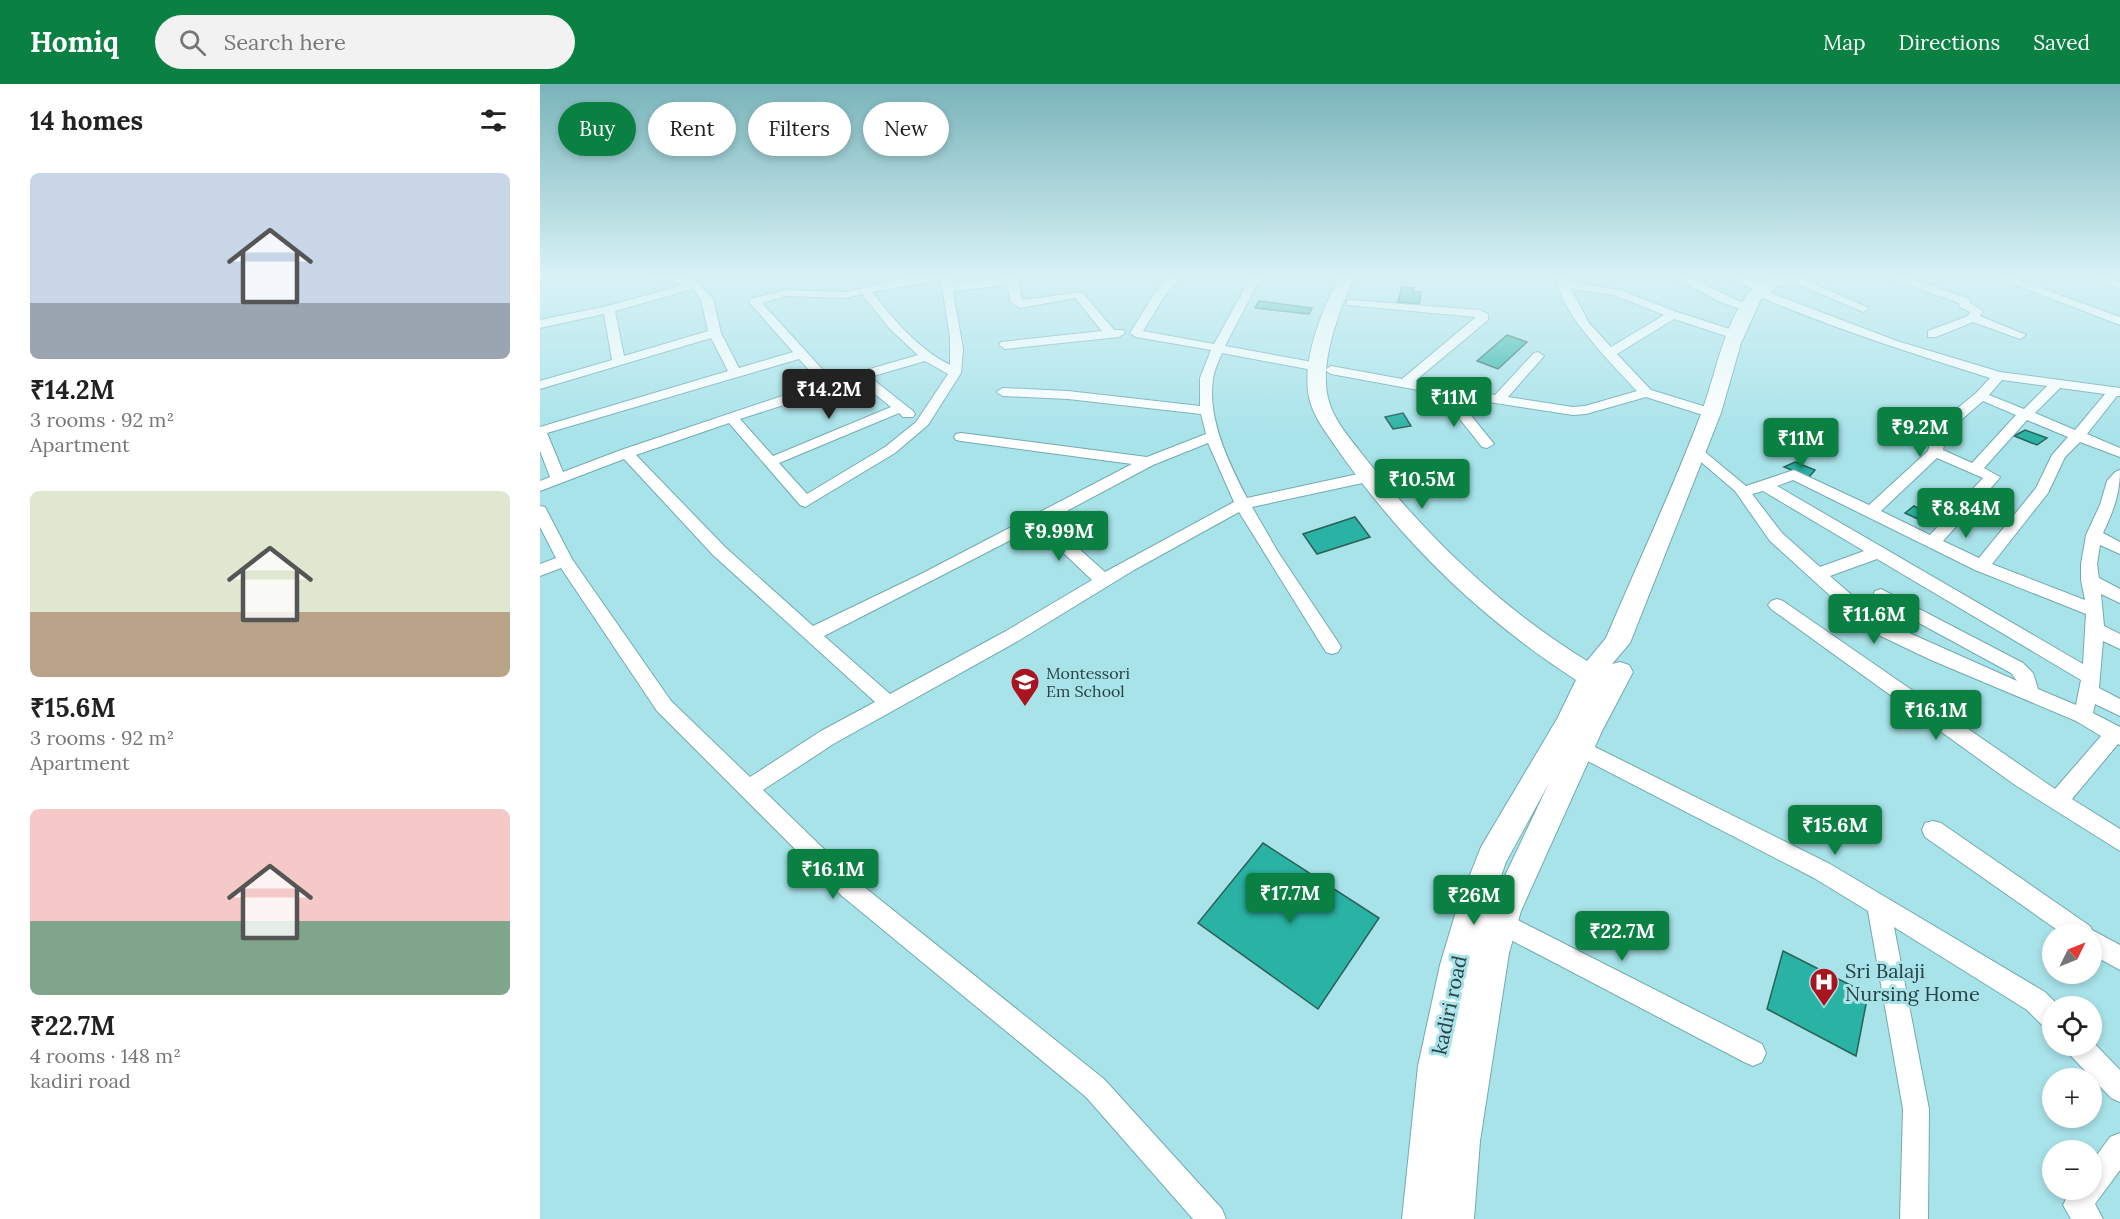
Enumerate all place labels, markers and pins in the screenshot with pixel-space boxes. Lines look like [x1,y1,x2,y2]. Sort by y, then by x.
pin: ₹14.2M [780,369,878,420]
pin: ₹11M [1418,377,1490,428]
pin: ₹9.2M [1878,407,1962,458]
pin: ₹11M [1765,418,1837,469]
pin: ₹10.5M [1373,459,1471,510]
pin: ₹8.84M [1917,488,2015,539]
pin: ₹9.99M [1010,511,1108,562]
pin: ₹11.6M [1825,594,1923,645]
place label: Montessori Em School [1046,663,1130,701]
school or university icon: Montessori Em School [1009,666,1041,708]
pin: ₹16.1M [1887,690,1985,741]
pin: ₹15.6M [1786,805,1884,856]
pin: ₹16.1M [784,849,882,900]
pin: ₹17.7M [1241,873,1339,924]
pin: ₹26M [1438,875,1510,926]
pin: ₹22.7M [1573,911,1671,962]
place label: Sri Balaji Nursing Home [1845,958,1980,1006]
hospital icon: Sri Balaji Nursing Home [1808,966,1840,1008]

